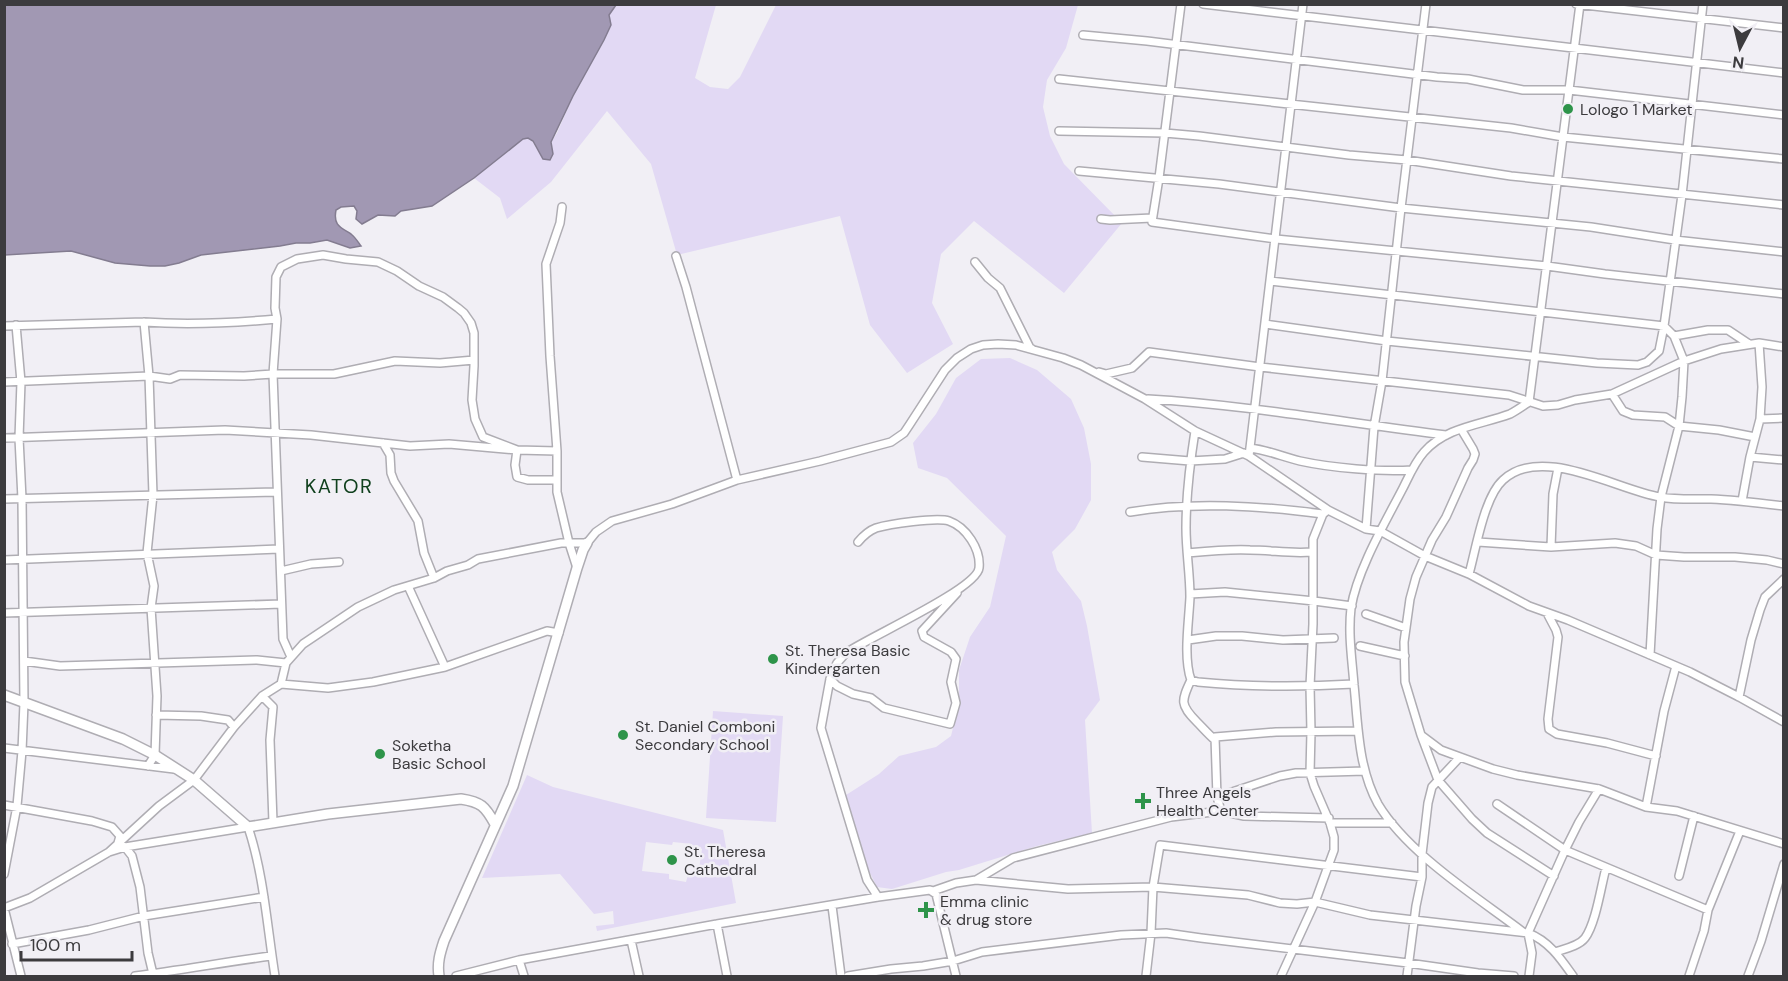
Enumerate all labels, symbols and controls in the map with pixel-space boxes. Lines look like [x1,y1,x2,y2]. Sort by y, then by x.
north arrow [1710,18,1770,78]
text: N [1731,51,1745,74]
place label: Lologo 1 Market [1580,99,1693,120]
marker: Lologo 1 Market [1561,102,1575,116]
district label: KATOR [305,473,373,499]
place label: St. Theresa Basic Kindergarten [785,640,910,679]
marker: St. Theresa Basic Kindergarten [766,652,780,666]
place label: St. Daniel Comboni Secondary School [635,716,775,755]
marker: St. Daniel Comboni Secondary School [616,728,630,742]
place label: Soketha Basic School [392,735,486,774]
marker: Soketha Basic School [373,747,387,761]
place label: Three Angels Health Center [1156,782,1259,821]
marker: Three Angels Health Center [1134,792,1152,810]
place label: St. Theresa Cathedral [684,841,766,880]
marker: St. Theresa Cathedral [665,853,679,867]
place label: Emma clinic & drug store [940,891,1032,930]
marker: Emma clinic & drug store [917,901,935,919]
scale bar [21,924,132,962]
text: 100 m [30,933,81,957]

